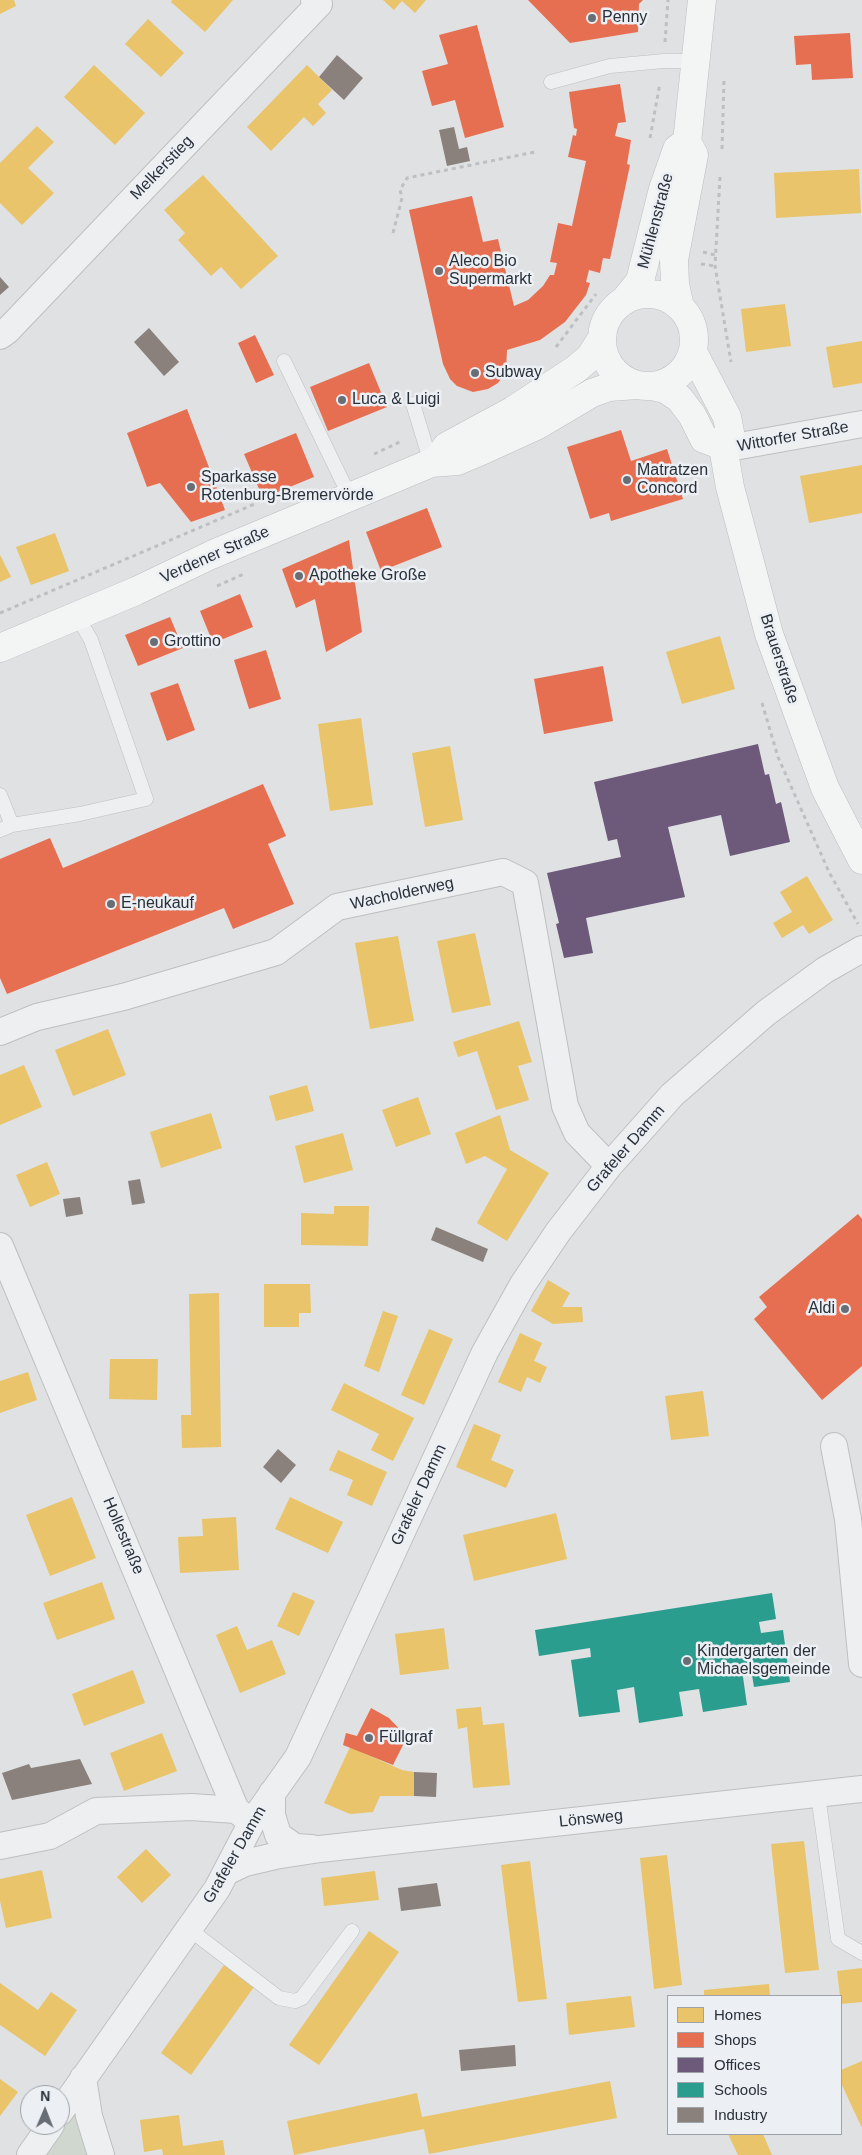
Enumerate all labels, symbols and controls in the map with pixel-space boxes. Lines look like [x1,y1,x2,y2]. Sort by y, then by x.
place label: Penny [602,8,647,28]
marker: Penny [586,12,598,24]
street label: Melkerstieg [127,132,197,204]
street label: Mühlenstraße [634,171,678,271]
place label: Aleco Bio Supermarkt [449,252,532,290]
marker: Aleco Bio Supermarkt [433,265,445,277]
place label: Subway [485,363,542,383]
marker: Subway [469,367,481,379]
place label: Luca & Luigi [352,390,440,410]
marker: Luca & Luigi [336,394,348,406]
street label: Wittorfer Straße [736,418,850,456]
place label: Matratzen Concord [637,461,708,499]
place label: Sparkasse Rotenburg-Bremervörde [201,468,374,506]
marker: Matratzen Concord [621,474,633,486]
marker: Sparkasse Rotenburg-Bremervörde [185,481,197,493]
street label: Verdener Straße [157,522,273,588]
place label: Apotheke Große [309,566,426,586]
marker: Apotheke Große [293,570,305,582]
street label: Brauerstraße [755,612,803,706]
place label: Grottino [164,632,221,652]
marker: Grottino [148,636,160,648]
street label: Wacholderweg [349,874,455,914]
place label: E-neukauf [121,894,194,914]
marker: E-neukauf [105,898,117,910]
street label: Grafeler Damm [583,1101,669,1197]
place label: Aldi [808,1299,835,1319]
marker: Aldi [839,1303,851,1315]
street label: Grafeler Damm [387,1441,451,1549]
street label: Hollestraße [98,1495,148,1577]
place label: Kindergarten der Michaelsgemeinde [697,1642,830,1680]
marker: Kindergarten der Michaelsgemeinde [681,1655,693,1667]
place label: Füllgraf [379,1728,432,1748]
marker: Füllgraf [363,1732,375,1744]
street label: Grafeler Damm [199,1803,271,1907]
street label: Lönsweg [558,1806,624,1832]
legend [667,1995,842,2135]
text: Homes [714,2006,762,2023]
text: Shops [714,2031,757,2048]
text: Offices [714,2056,760,2073]
text: Schools [714,2081,767,2098]
north arrow [20,2085,70,2135]
text: N [40,2088,50,2104]
text: Industry [714,2106,767,2123]

